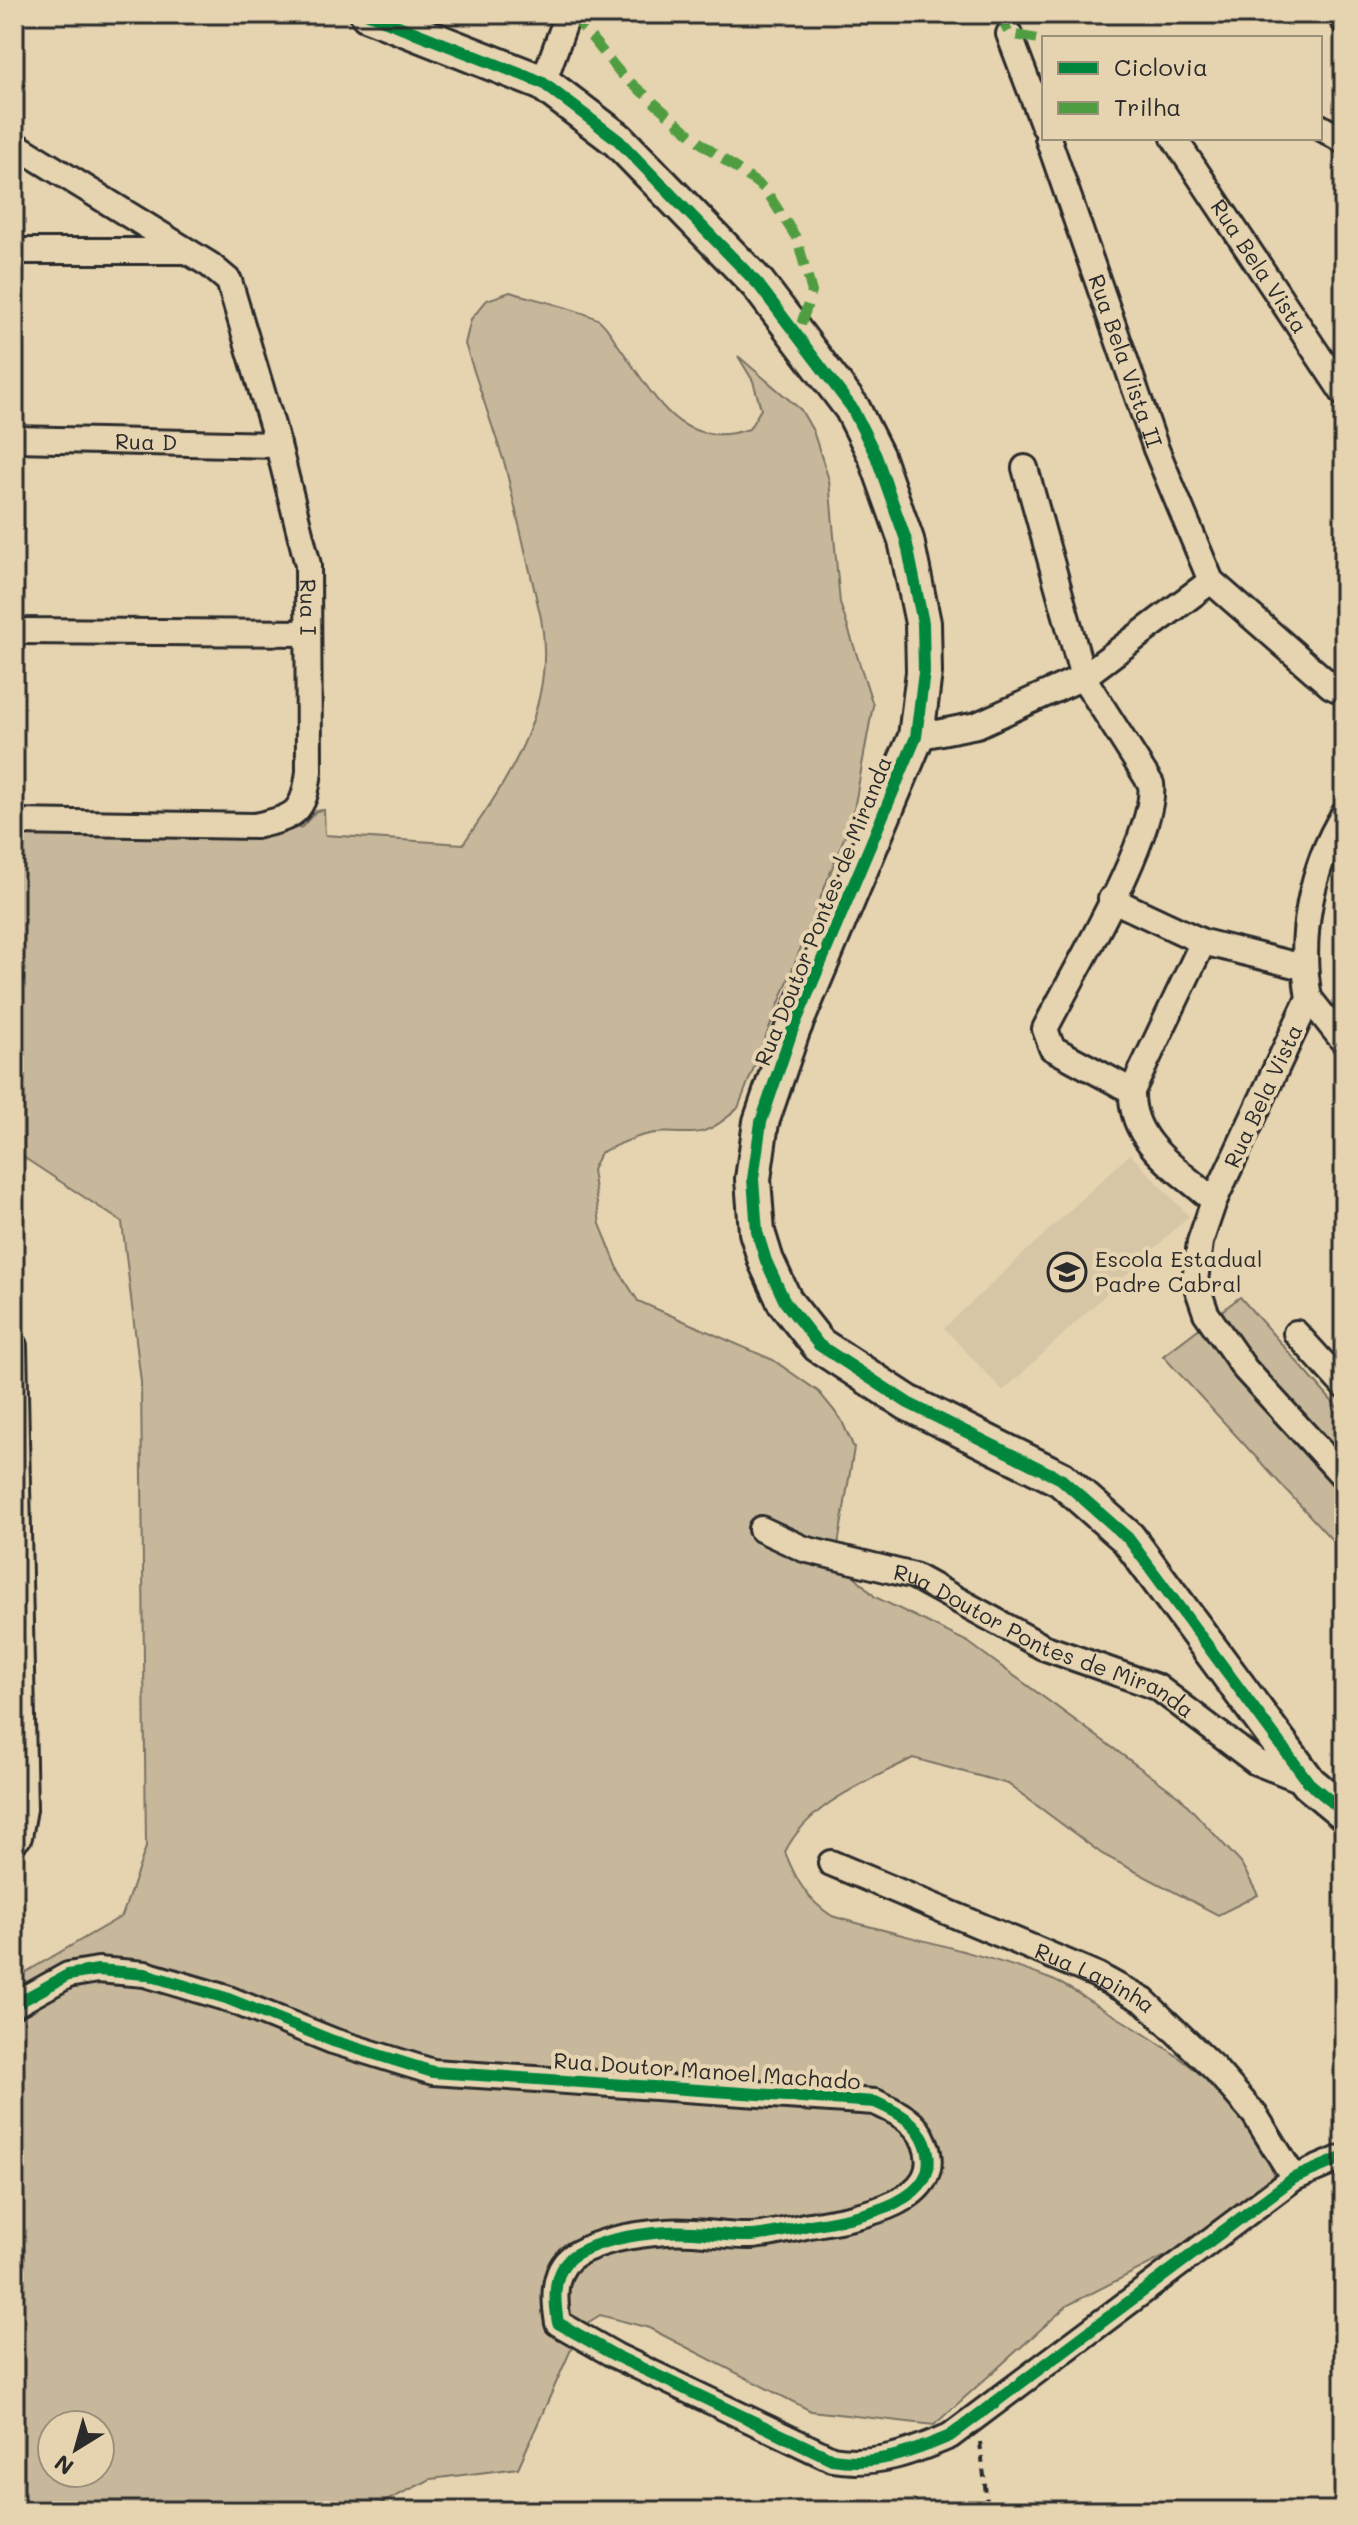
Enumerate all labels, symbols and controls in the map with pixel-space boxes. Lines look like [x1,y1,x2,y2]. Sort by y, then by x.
legend [1042,36,1322,140]
text: Ciclovia [1114,51,1208,82]
text: Trilha [1114,91,1181,122]
street label: Rua Bela Vista [1205,193,1315,339]
street label: Rua Bela Vista II [1082,270,1169,451]
street label: Rua D [115,426,177,457]
street label: Rua I [294,579,323,635]
street label: Rua Doutor Pontes de Miranda [747,752,898,1070]
street label: Rua Bela Vista [1217,1019,1309,1172]
place label: Escola Estadual Padre Cabral [1095,1244,1262,1298]
school or university icon: Escola Estadual Padre Cabral [1046,1251,1088,1293]
street label: Rua Doutor Pontes de Miranda [891,1557,1200,1724]
street label: Rua Lapinha [1031,1936,1162,2019]
street label: Rua Doutor Manoel Machado [552,2045,862,2096]
north arrow [36,2409,116,2489]
text: N [48,2449,79,2482]

